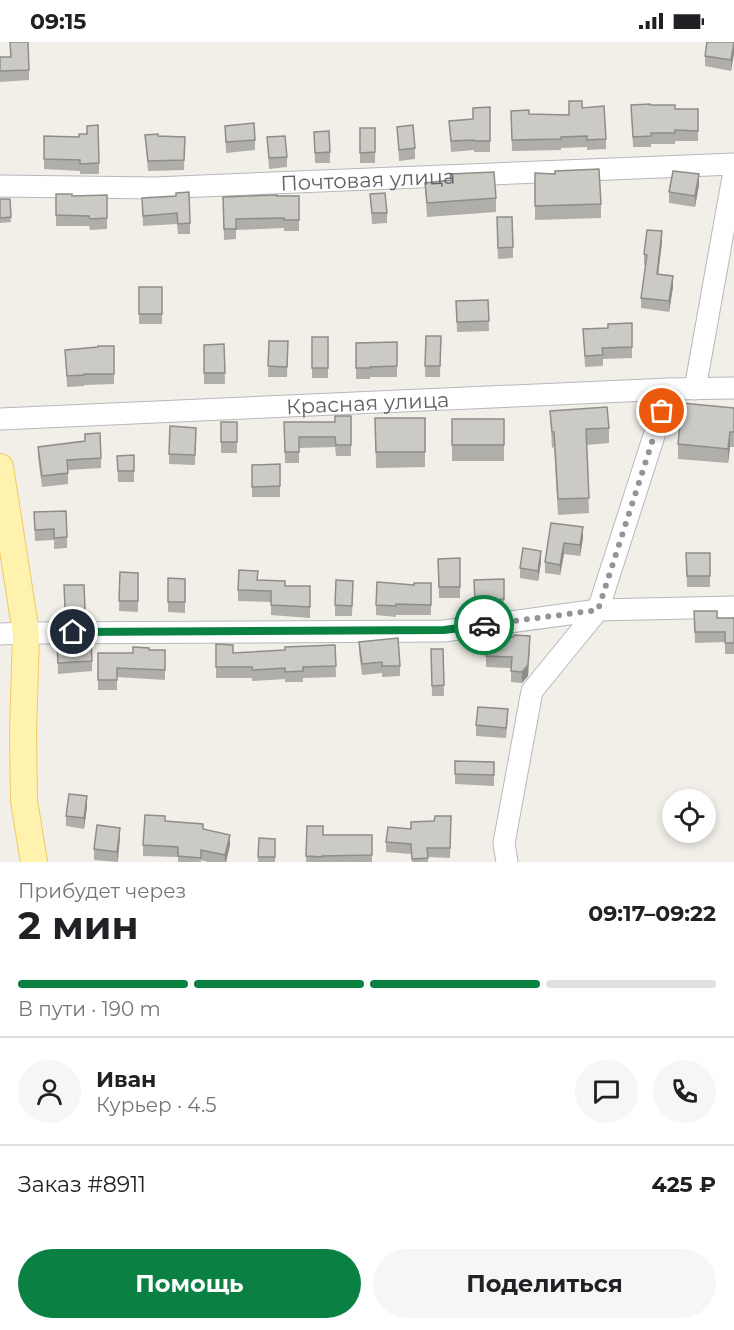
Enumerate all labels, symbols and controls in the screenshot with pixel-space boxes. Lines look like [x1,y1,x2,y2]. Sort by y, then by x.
text: 09:15 [30,8,86,35]
street label: Почтовая улица [280,163,456,195]
pin [636,385,687,436]
street label: Красная улица [286,386,450,419]
icon: bag [645,394,678,427]
courier [454,595,514,655]
pin [47,606,98,657]
icon: car [468,609,501,642]
icon: home [56,615,89,648]
map controls [662,789,716,843]
button: locate [662,789,716,843]
text: Прибудет через [18,879,186,903]
text: 09:17–09:22 [588,900,716,927]
text: 2 мин [18,901,139,949]
text: В пути · 190 m [18,997,161,1021]
button: person [18,1060,81,1123]
button: chat [575,1060,638,1123]
button: phone [653,1060,716,1123]
text: Иван [96,1066,156,1093]
text: Курьер · 4.5 [96,1093,216,1117]
text: Заказ #8911 [18,1171,146,1198]
text: 425 ₽ [651,1171,716,1198]
button: Помощь [18,1249,361,1318]
button: Поделиться [373,1249,716,1318]

